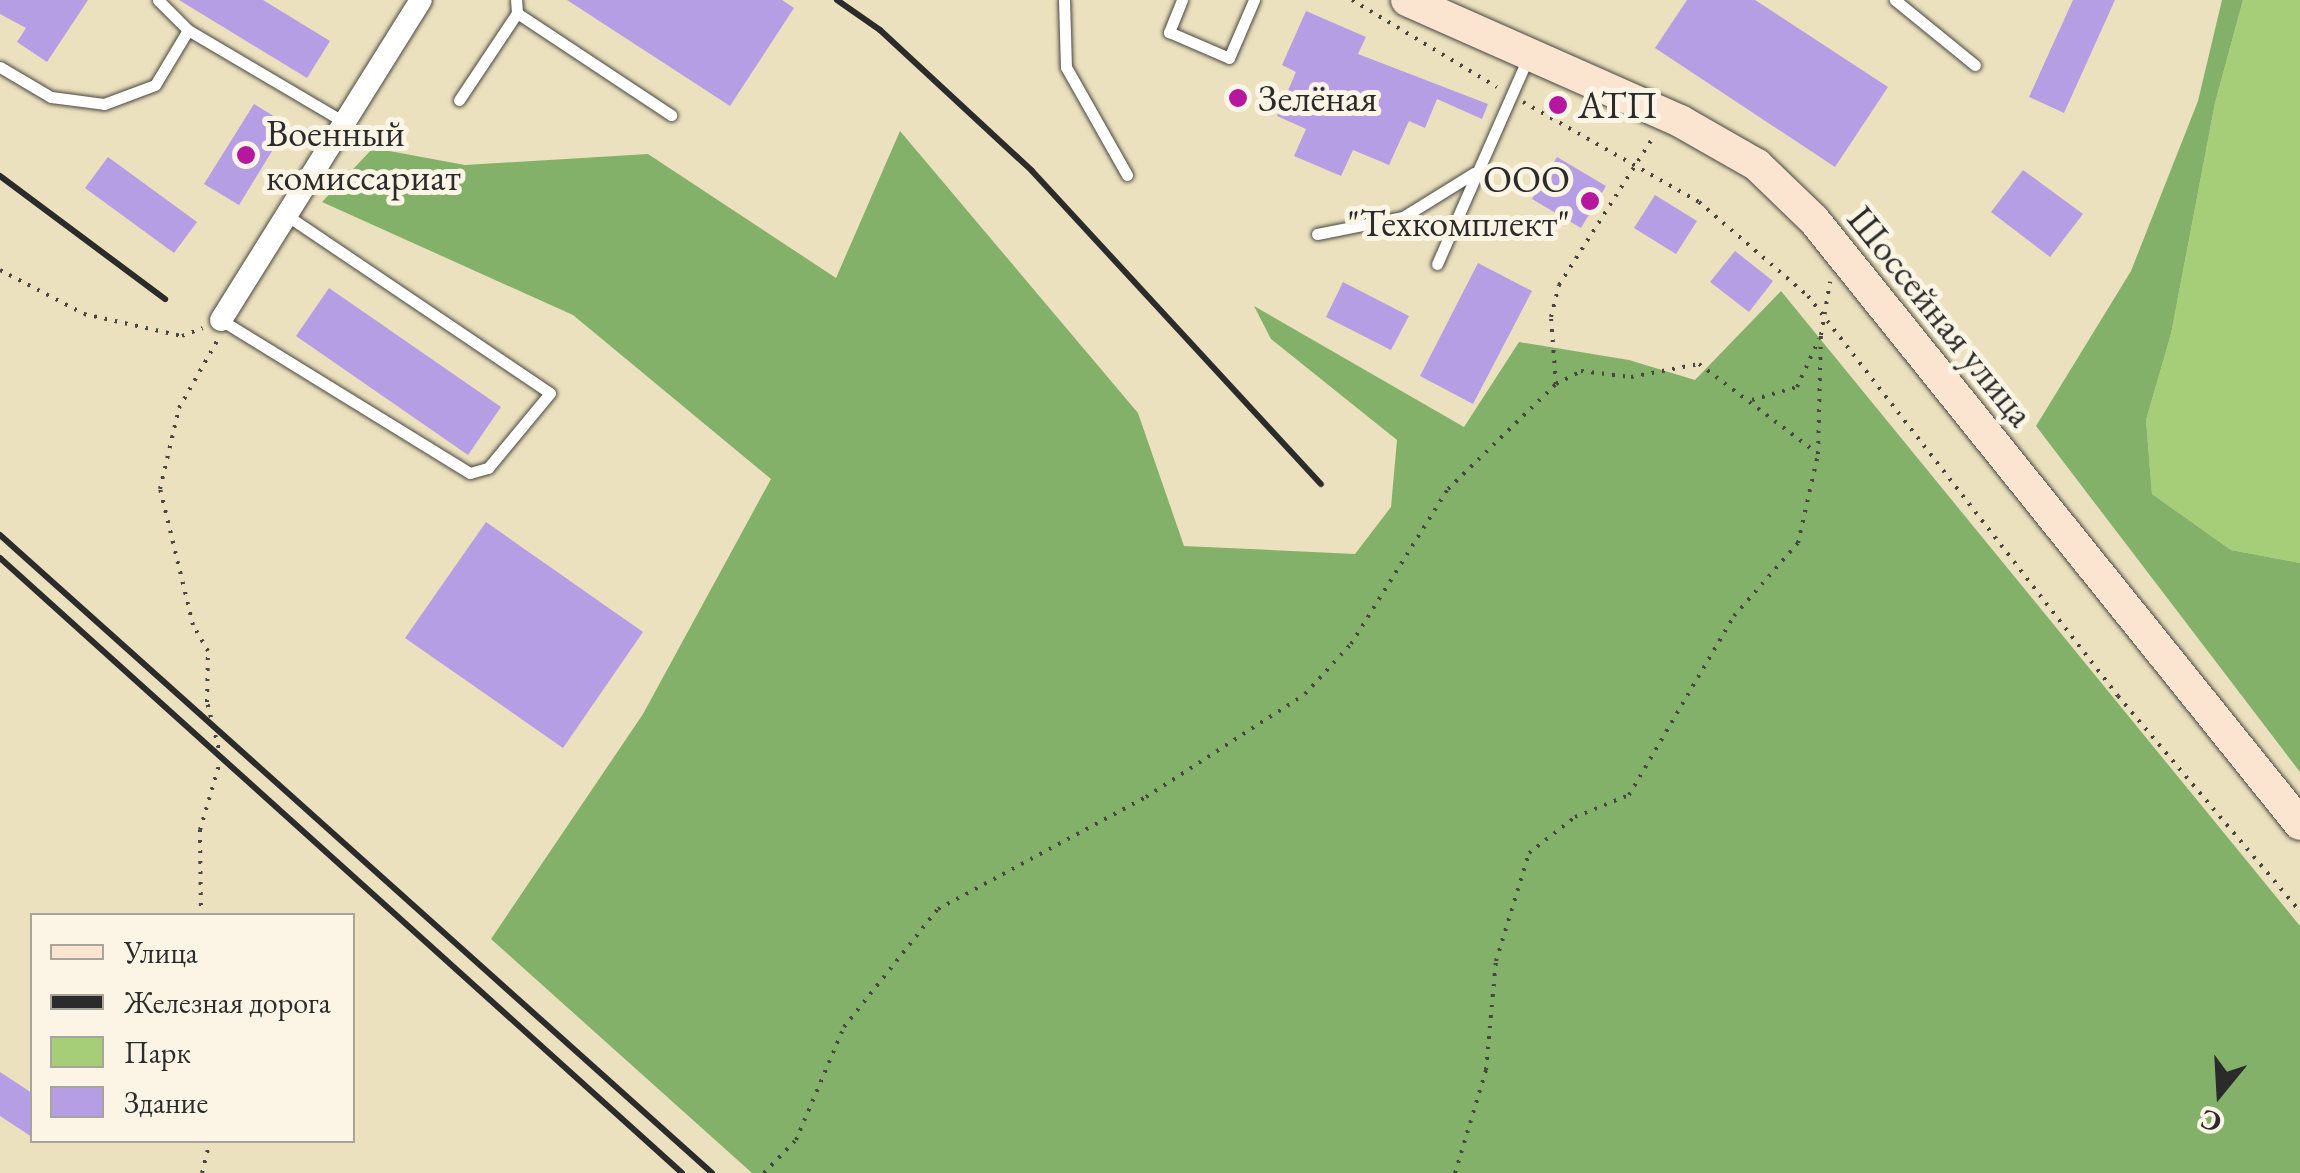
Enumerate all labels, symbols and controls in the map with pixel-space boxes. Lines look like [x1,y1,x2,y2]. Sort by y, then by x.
place label: Зелёная [1258,75,1377,121]
place label: АТП [1578,82,1658,128]
marker: Зелёная [1227,87,1249,109]
marker: АТП [1547,94,1569,116]
place label: Военный комиссариат [266,110,461,200]
marker: Военный комиссариат [235,144,257,166]
place label: ООО "Техкомплект" [1347,156,1570,245]
marker: ООО "Техкомплект" [1579,190,1601,212]
street label: Шоссейная улица [1838,196,2044,436]
legend [30,913,355,1143]
text: Улица [124,933,198,972]
text: Железная дорога [124,983,331,1022]
text: Парк [124,1033,191,1072]
north arrow [2170,1043,2270,1143]
text: Здание [124,1083,208,1122]
text: С [2196,1101,2226,1142]

